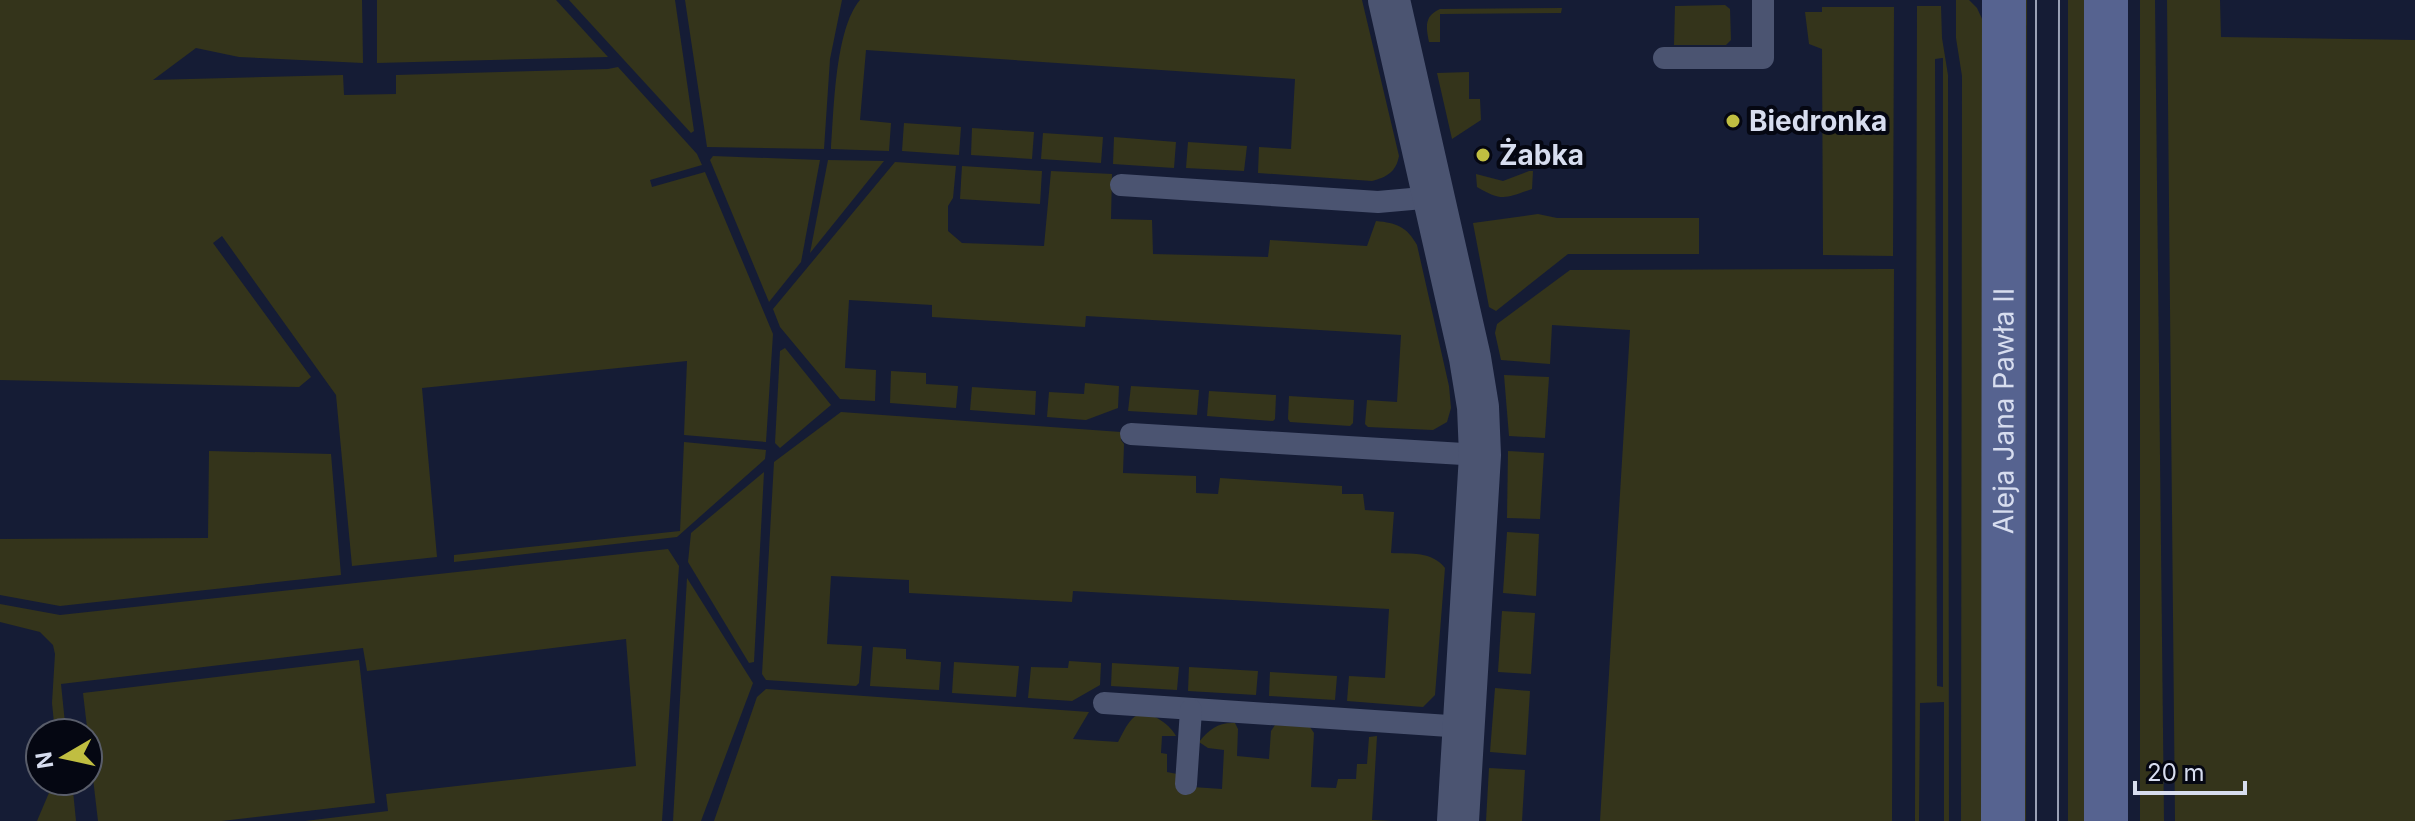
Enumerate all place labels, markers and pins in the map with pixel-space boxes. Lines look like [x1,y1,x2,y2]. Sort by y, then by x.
place label: Biedronka [1749,104,1887,138]
marker: Biedronka [1724,112,1742,130]
place label: Żabka [1499,137,1584,172]
marker: Żabka [1474,146,1492,164]

